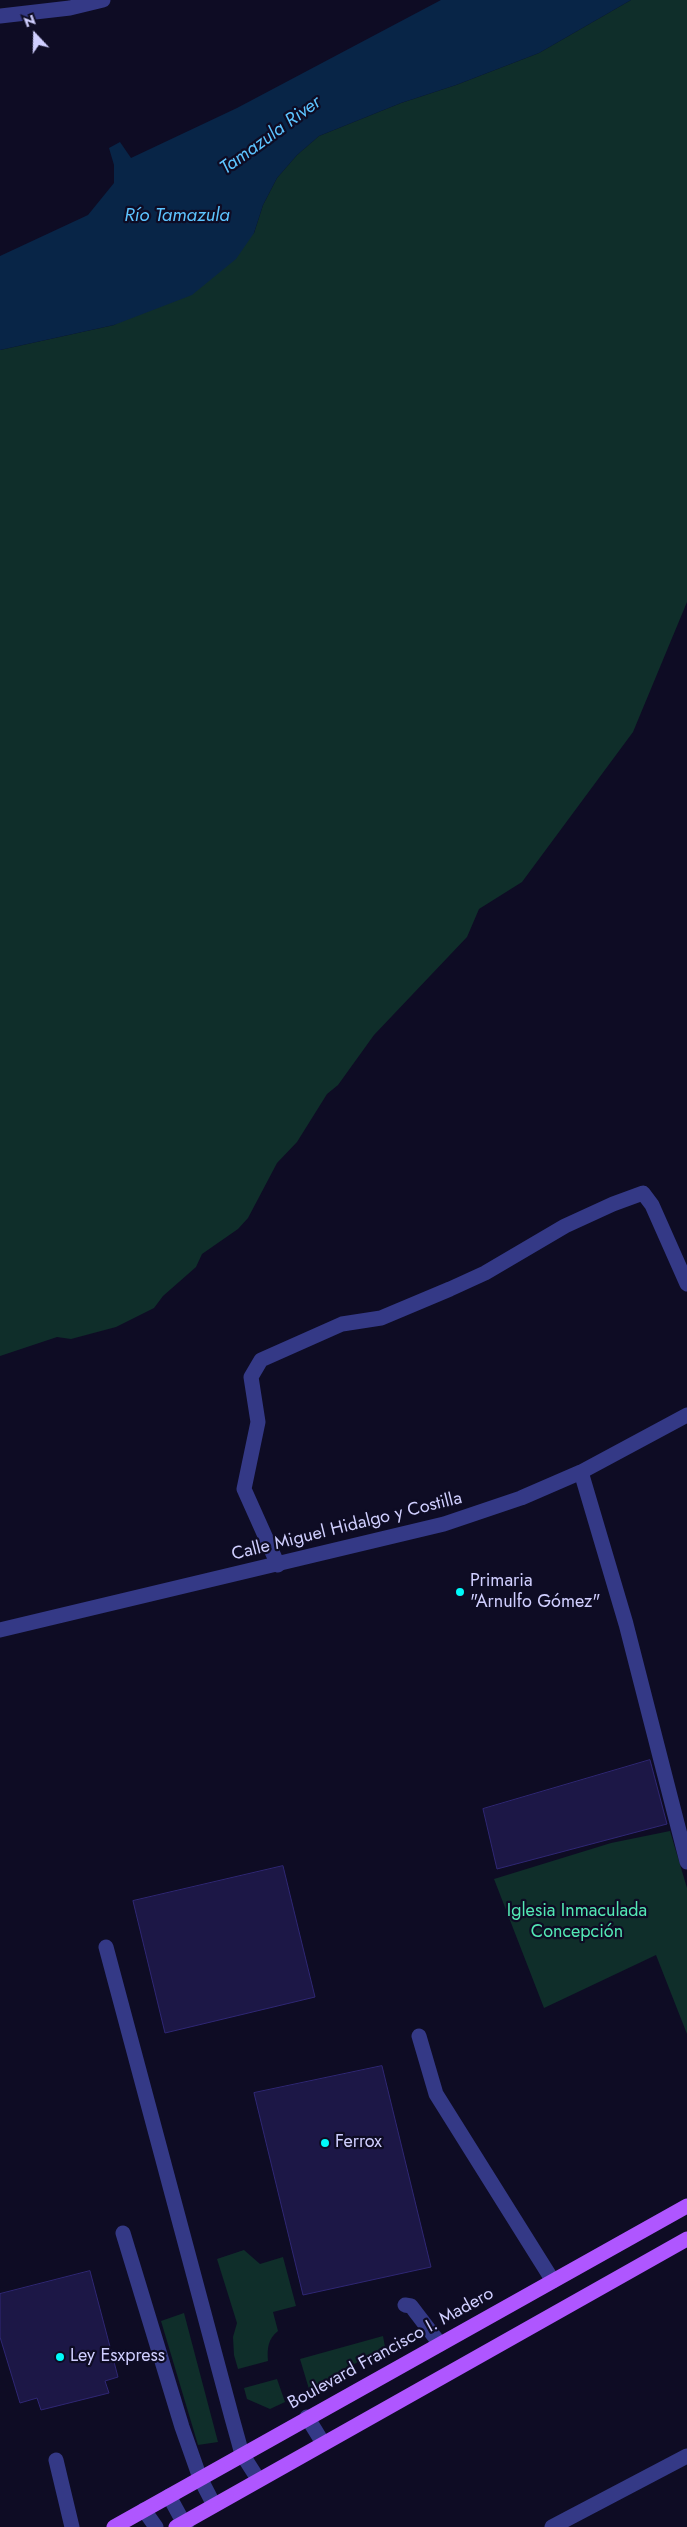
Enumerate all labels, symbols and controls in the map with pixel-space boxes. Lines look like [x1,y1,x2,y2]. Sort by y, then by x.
north arrow [10,10,60,60]
text: N [21,10,38,32]
water label: Tamazula River [216,92,326,180]
water label: Río Tamazula [124,205,230,227]
street label: Calle Miguel Hidalgo y Costilla [230,1488,464,1566]
place label: Primaria "Arnulfo Gómez" [470,1571,601,1614]
marker: Primaria "Arnulfo Gómez" [454,1586,466,1598]
park label: Iglesia Inmaculada Concepción [507,1901,647,1944]
place label: Ferrox [335,2132,382,2154]
marker: Ferrox [319,2137,331,2149]
street label: Boulevard Francisco I. Madero [284,2283,498,2415]
place label: Ley Esxpress [70,2346,165,2368]
marker: Ley Esxpress [54,2351,66,2363]

